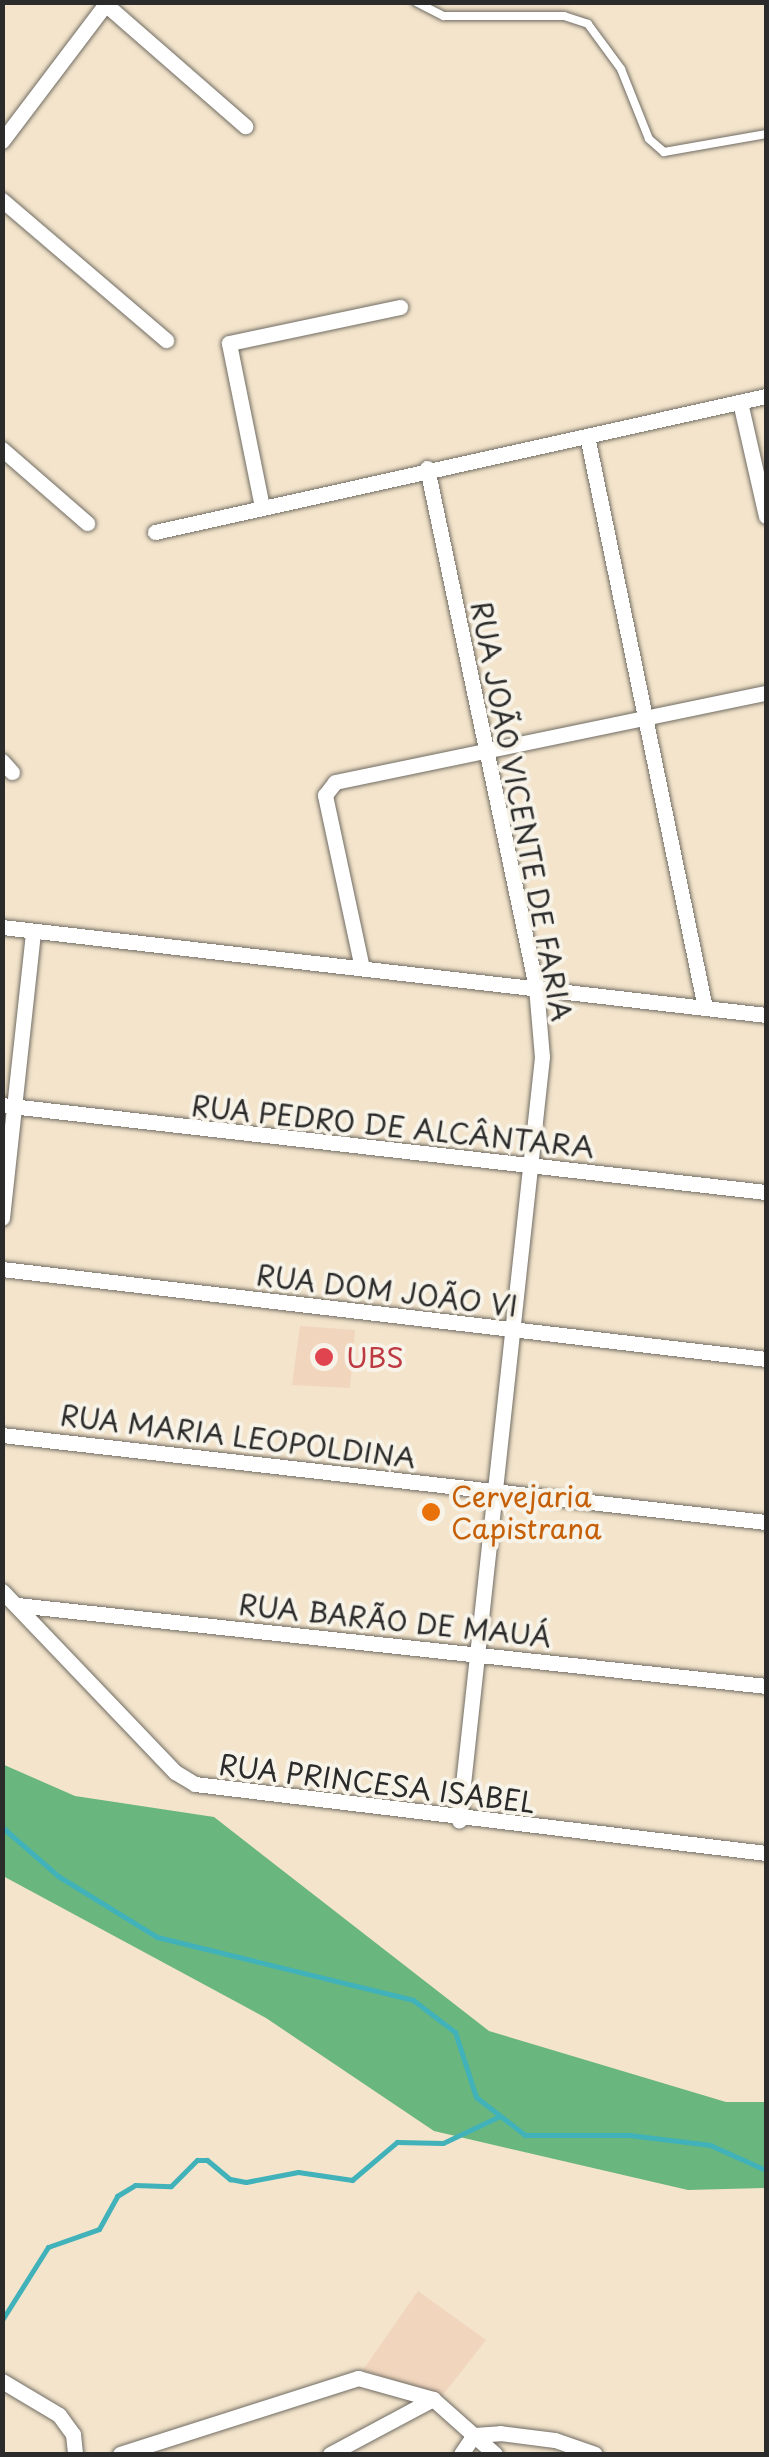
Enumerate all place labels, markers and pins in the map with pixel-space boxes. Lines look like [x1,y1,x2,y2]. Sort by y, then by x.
place label: UBS [346,1340,404,1374]
marker: UBS [311,1344,337,1370]
place label: Cervejaria Capistrana [451,1479,602,1545]
marker: Cervejaria Capistrana [420,1501,442,1523]

